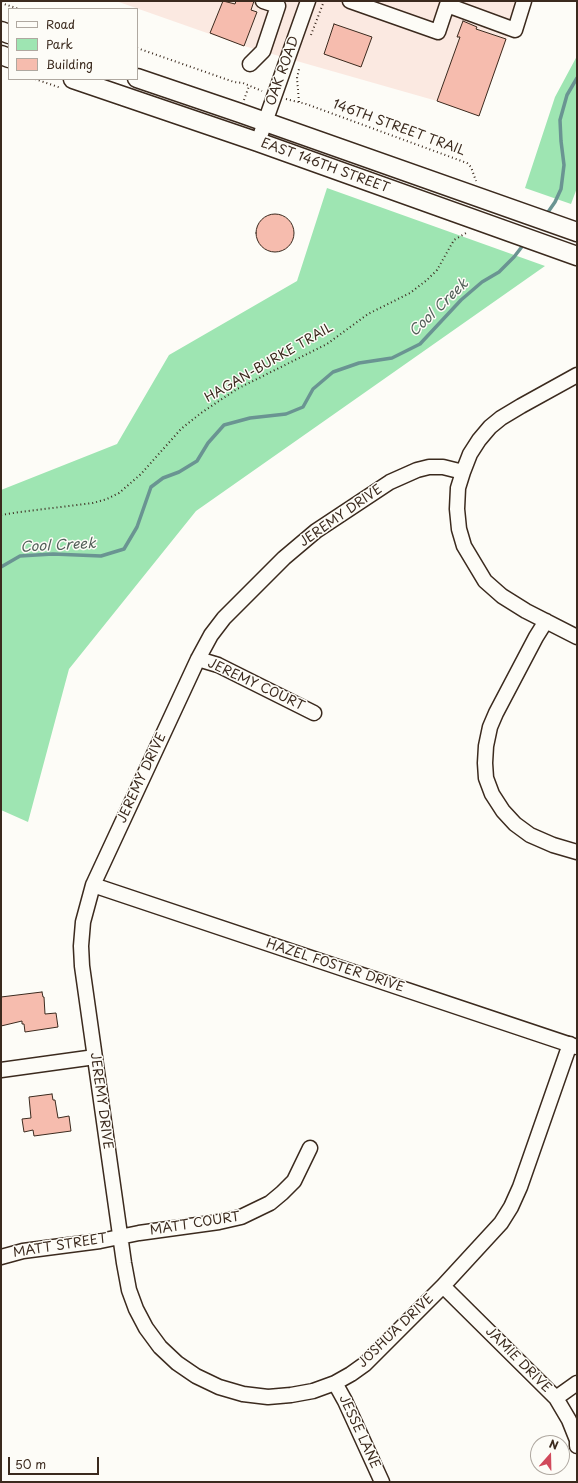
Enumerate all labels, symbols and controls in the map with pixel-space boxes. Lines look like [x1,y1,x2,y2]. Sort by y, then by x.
legend [8,8,138,80]
text: Road [46,15,75,33]
street label: OAK ROAD [263,34,303,108]
text: Park [46,35,73,53]
text: Building [46,55,93,73]
street label: 146TH STREET TRAIL [331,97,467,159]
street label: EAST 146TH STREET [259,135,391,197]
water label: Cool Creek [406,276,472,340]
street label: HAGAN-BURKE TRAIL [202,320,336,406]
street label: JEREMY DRIVE [297,482,385,550]
water label: Cool Creek [20,536,96,556]
street label: JEREMY COURT [205,656,307,714]
street label: JEREMY DRIVE [114,731,170,825]
street label: HAZEL FOSTER DRIVE [264,936,406,996]
street label: JEREMY DRIVE [86,1052,116,1150]
street label: MATT COURT [149,1209,241,1239]
street label: MATT STREET [12,1231,108,1261]
street label: JOSHUA DRIVE [355,1291,437,1371]
street label: JAMIE DRIVE [482,1324,554,1396]
street label: JESSE LANE [335,1393,383,1471]
north arrow [530,1435,570,1475]
text: N [547,1435,561,1454]
scale bar [10,1449,101,1475]
text: 50 m [15,1455,46,1473]

